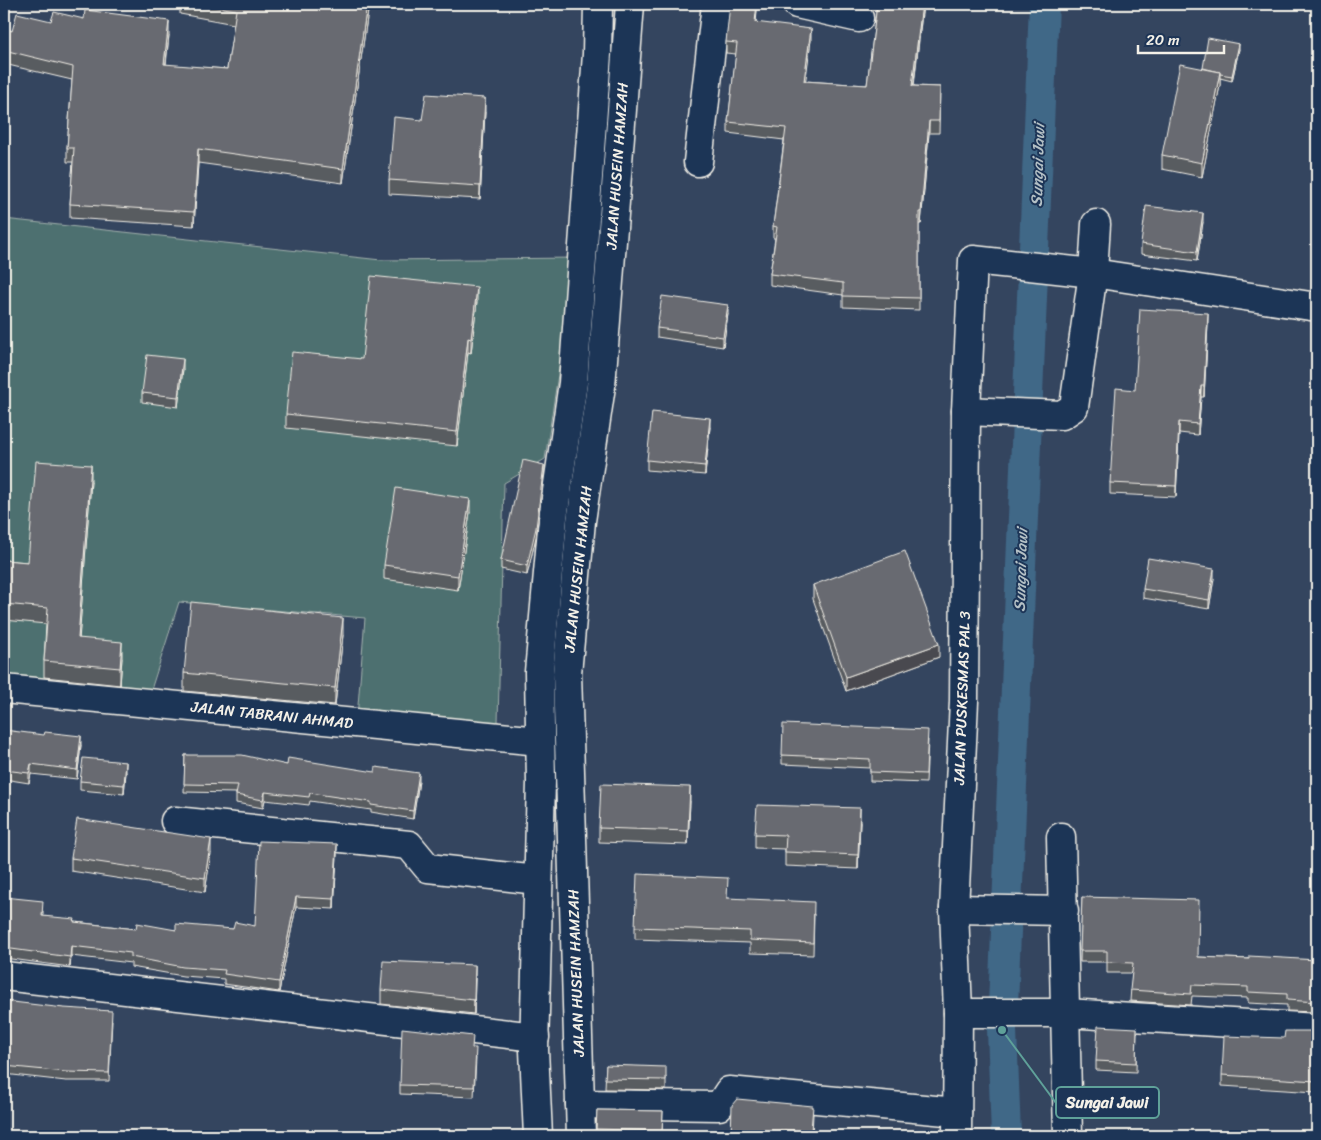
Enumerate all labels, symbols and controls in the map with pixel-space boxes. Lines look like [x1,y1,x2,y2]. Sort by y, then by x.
scale bar [1138,22,1225,54]
text: 20 m [1146,27,1180,53]
street label: JALAN HUSEIN HAMZAH [598,81,636,251]
water label: Sungai Jawi [1022,119,1054,207]
street label: JALAN HUSEIN HAMZAH [556,484,600,655]
water label: Sungai Jawi [1005,524,1037,612]
street label: JALAN PUSKESMAS PAL 3 [946,611,978,786]
street label: JALAN TABRANI AHMAD [189,693,354,736]
street label: JALAN HUSEIN HAMZAH [560,889,592,1058]
callout: Sungai Jawi [1056,1087,1159,1118]
text: Sungai Jawi [1065,1088,1150,1117]

